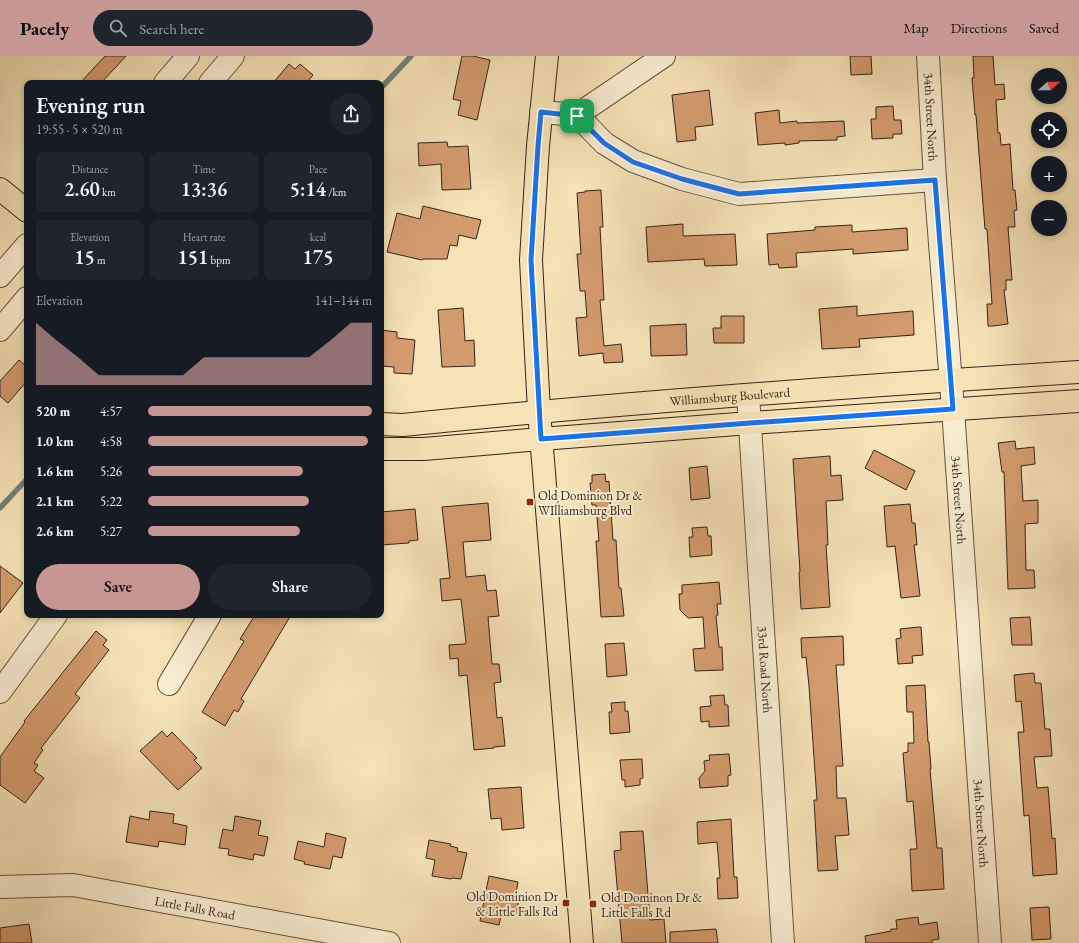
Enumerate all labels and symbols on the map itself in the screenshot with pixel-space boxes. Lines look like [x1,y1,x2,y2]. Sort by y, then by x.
north arrow [1031,68,1067,104]
street label: 34th Street North [920,72,942,162]
pin [560,99,594,133]
street label: Williamsburg Boulevard [669,383,791,409]
street label: 34th Street North [948,455,971,545]
place label: Old Dominion Dr & WIlliamsburg Blvd [538,487,642,519]
marker: Old Dominion Dr & WIlliamsburg Blvd [525,497,535,507]
street label: 33rd Road North [754,625,777,714]
street label: 34th Street North [970,778,993,868]
place label: Old Dominion Dr & Little Falls Rd [466,888,559,920]
place label: Old Dominon Dr & Little Falls Rd [601,889,702,921]
street label: Little Falls Road [153,892,237,923]
marker: Old Dominion Dr & Little Falls Rd [561,898,571,908]
marker: Old Dominon Dr & Little Falls Rd [588,899,598,909]

